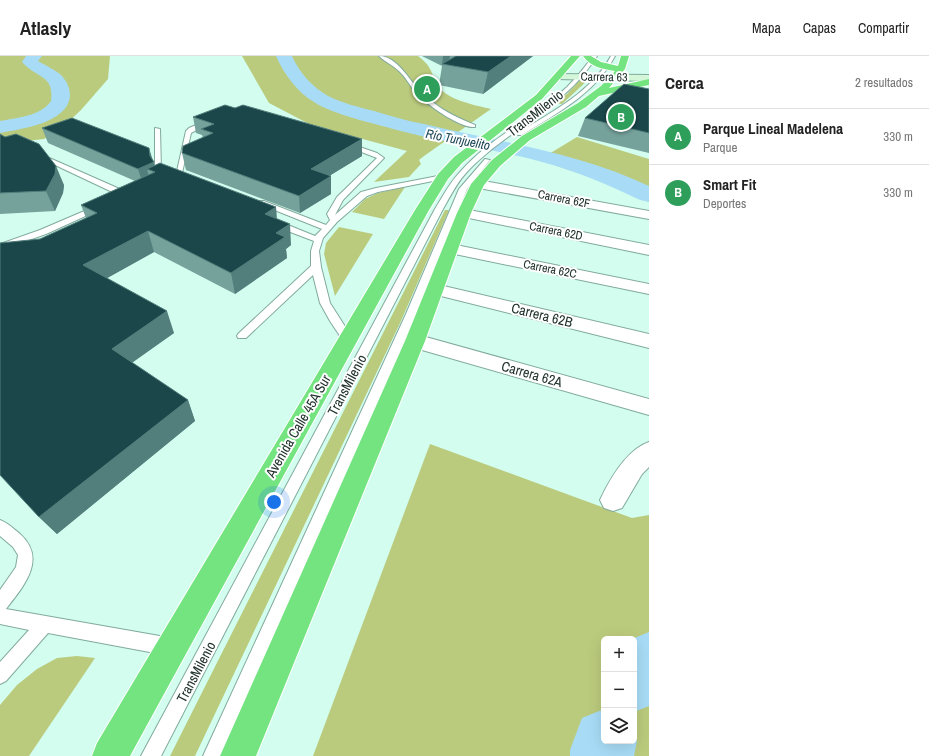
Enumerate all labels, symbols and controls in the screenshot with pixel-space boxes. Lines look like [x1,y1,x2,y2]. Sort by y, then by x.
text: Atlasly [20,15,71,41]
text: Mapa [752,19,781,37]
text: Capas [803,19,836,37]
text: Compartir [858,19,909,37]
street label: Carrera 63 [580,69,628,85]
text: Cerca [665,71,704,94]
pin: A [414,74,440,104]
text: 2 resultados [855,74,913,91]
street label: TransMilenio [503,85,567,141]
pin: B [608,102,634,132]
text: Parque Lineal Madelena [703,118,843,139]
water label: Río Tunjuelito [424,125,492,154]
text: A [674,128,682,145]
text: 330 m [883,128,913,145]
text: Parque [703,139,737,156]
text: Smart Fit [703,174,756,195]
text: B [674,184,682,201]
text: 330 m [883,184,913,201]
street label: Carrera 62F [536,186,592,212]
text: Deportes [703,195,746,212]
street label: Carrera 62D [528,218,584,244]
street label: Carrera 62C [522,256,578,282]
street label: Carrera 62B [509,299,575,331]
street label: TransMilenio [323,351,371,419]
street label: Carrera 62A [499,357,565,391]
street label: Avenida Calle 45A Sur [261,371,335,481]
your location [264,492,284,512]
map controls [601,636,637,744]
button: + [601,636,637,672]
street label: TransMilenio [172,638,220,706]
button: − [601,672,637,708]
button: layers [601,708,637,744]

